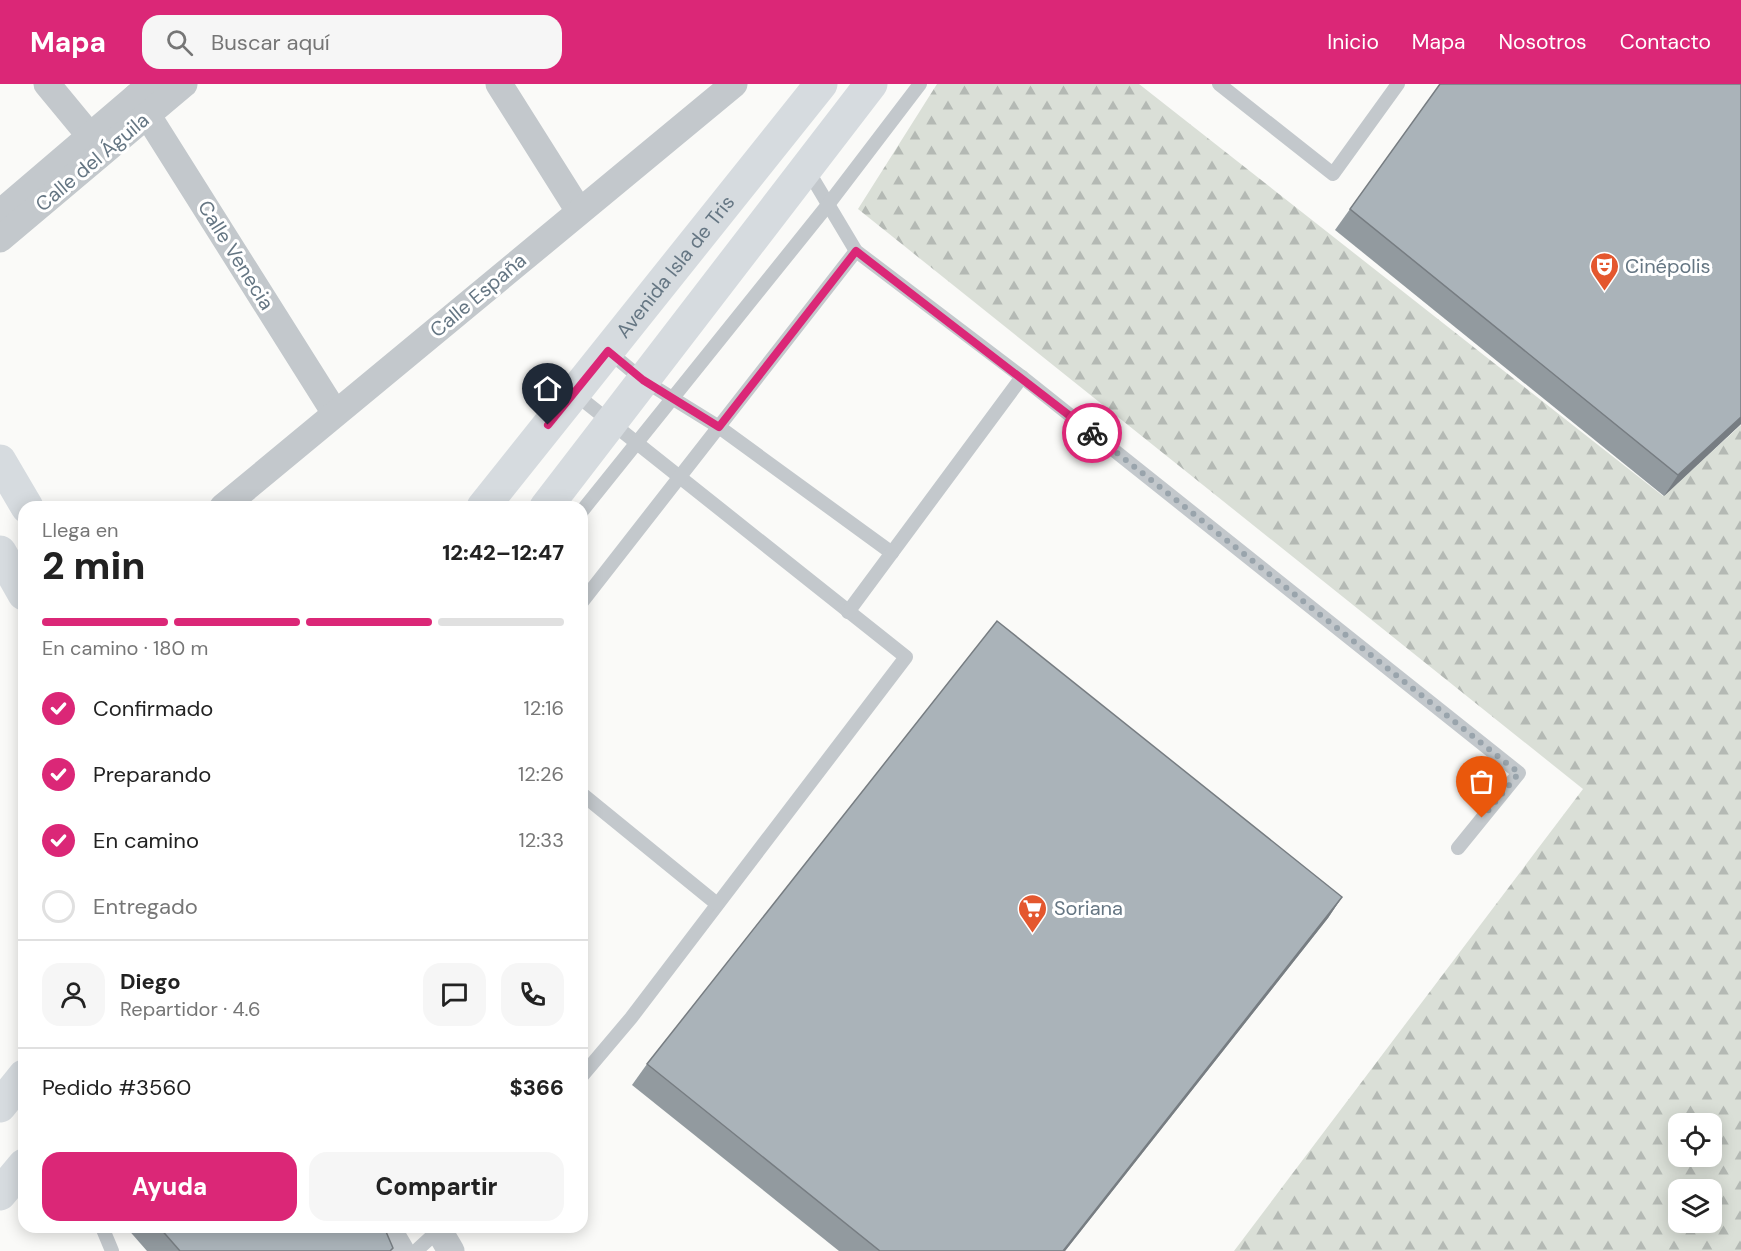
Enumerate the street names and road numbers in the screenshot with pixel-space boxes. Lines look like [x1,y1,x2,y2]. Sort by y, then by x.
street label: Calle del Águila [30,107,154,217]
street label: Avenida Isla de Tris [610,190,740,343]
street label: Calle Venecia [192,195,280,315]
street label: Calle España [424,247,532,343]

